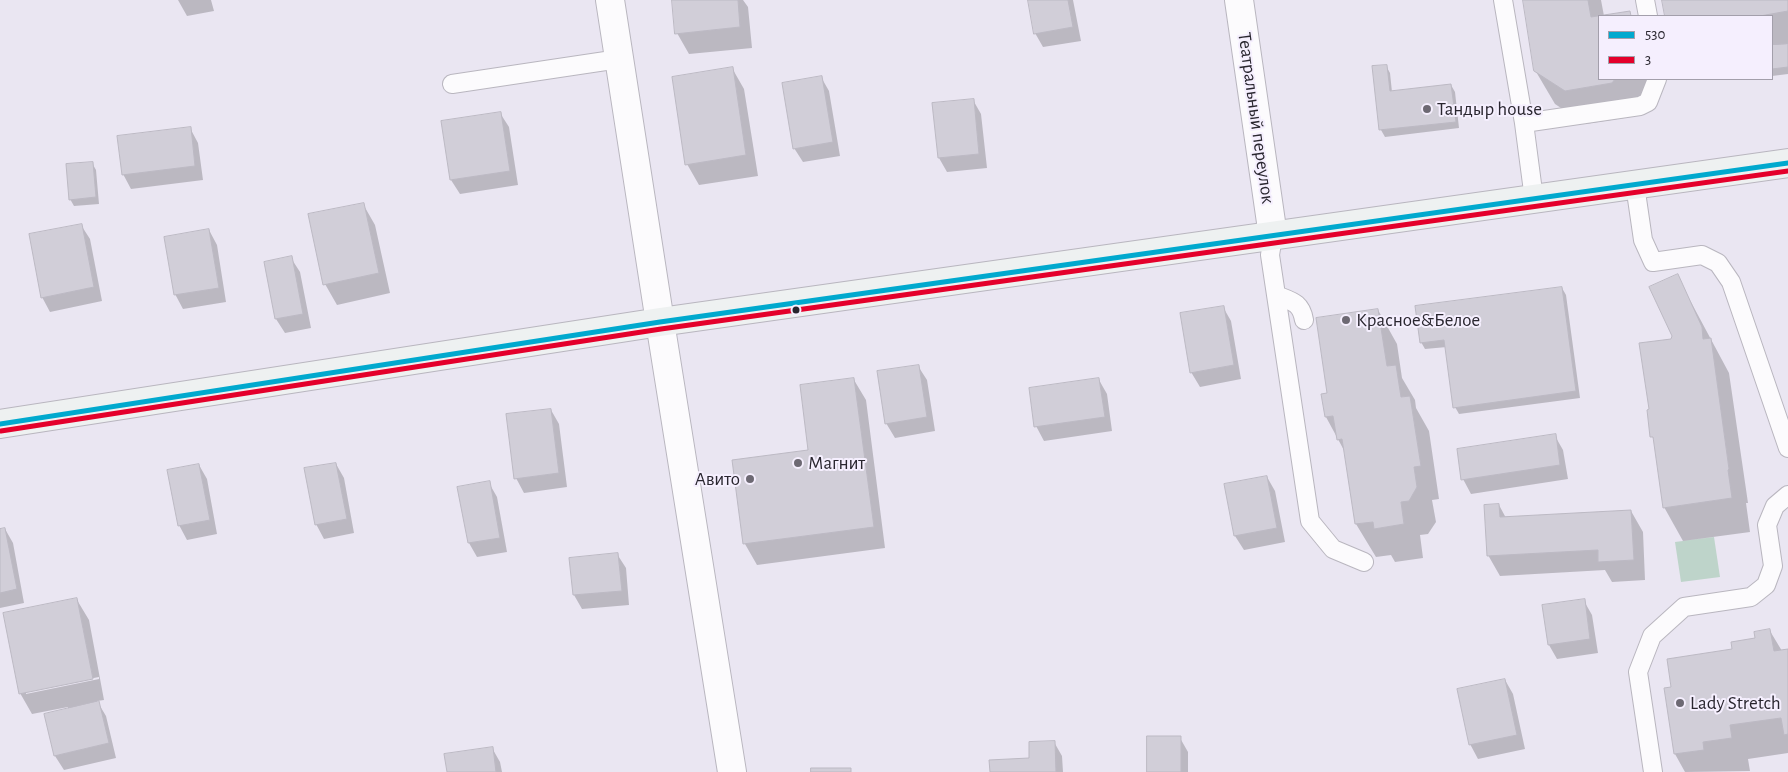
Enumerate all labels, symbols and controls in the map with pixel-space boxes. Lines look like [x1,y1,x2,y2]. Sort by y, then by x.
legend [1598,15,1773,80]
text: 530 [1645,27,1665,42]
street label: Театральный переулок [1233,31,1279,205]
text: 3 [1645,52,1651,67]
place label: Тандыр house [1437,98,1542,120]
marker: Тандыр house [1421,103,1433,115]
unlabelled marker [791,305,801,315]
place label: Красное&Белое [1356,309,1480,331]
marker: Красное&Белое [1340,314,1352,326]
place label: Магнит [808,452,865,474]
marker: Магнит [792,457,804,469]
place label: Авито [695,468,740,490]
marker: Авито [744,473,756,485]
place label: Lady Stretch [1690,692,1781,714]
marker: Lady Stretch [1674,697,1686,709]

